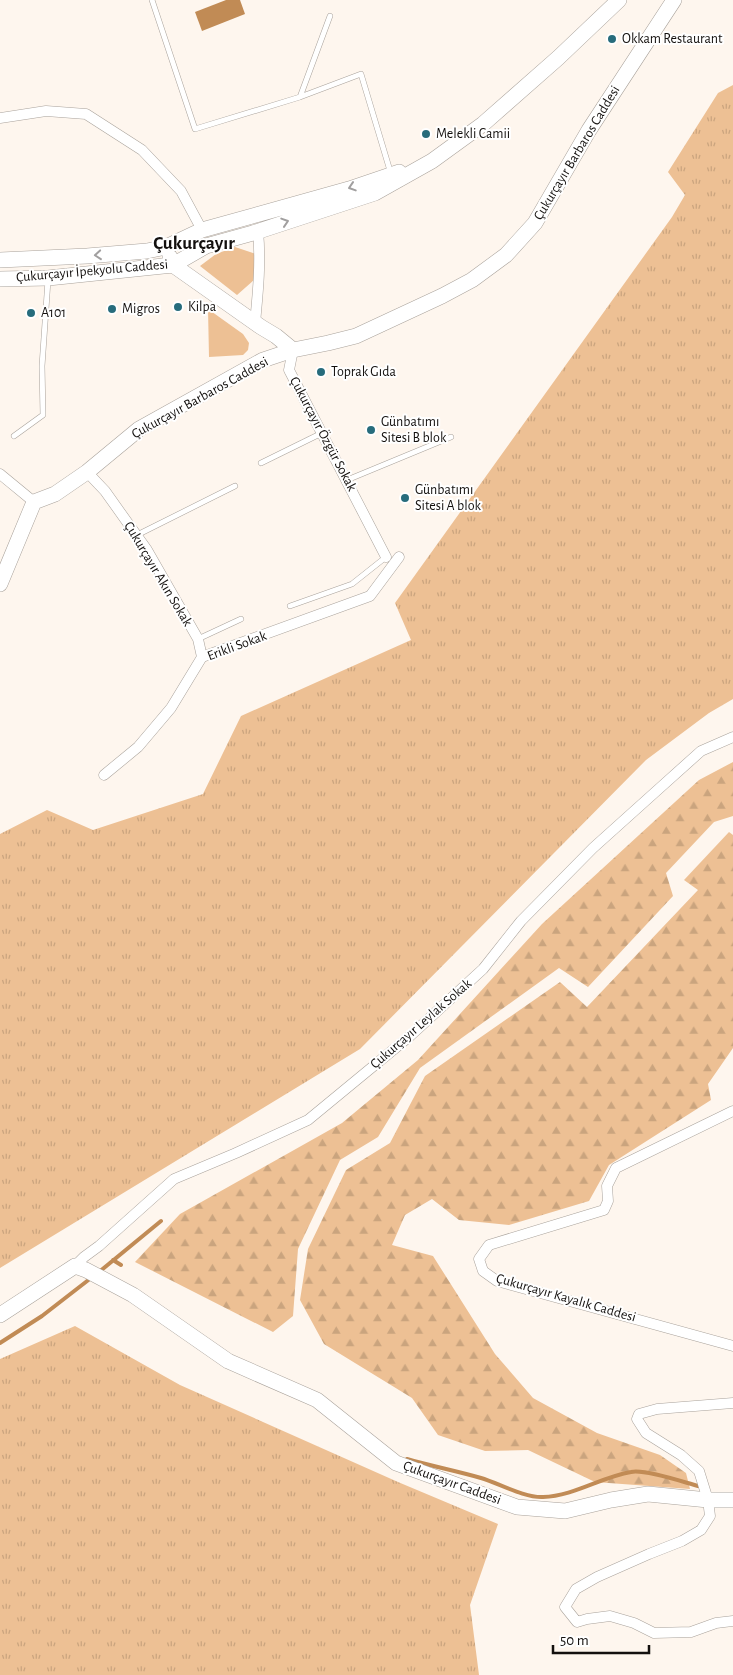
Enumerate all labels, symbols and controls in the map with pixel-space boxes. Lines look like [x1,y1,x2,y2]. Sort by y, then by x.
place label: Okkam Restaurant [622,32,723,46]
marker: Okkam Restaurant [606,33,618,45]
street label: Çukurçayır Barbaros Caddesi [531,83,623,223]
place label: Melekli Camii [436,127,510,141]
marker: Melekli Camii [420,128,432,140]
one-way arrow [349,182,357,192]
one-way arrow [280,218,288,228]
district label: Çukurçayır [153,234,235,253]
one-way arrow [94,249,102,260]
street label: Çukurçayır İpekyolu Caddesi [15,254,169,285]
place label: Kilpa [188,300,217,314]
marker: Kilpa [172,301,184,313]
place label: Migros [122,302,160,316]
marker: Migros [106,303,118,315]
place label: A101 [41,306,66,320]
marker: A101 [25,307,37,319]
street label: Çukurçayır Barbaros Caddesi [129,355,271,441]
place label: Toprak Gıda [331,365,396,379]
marker: Toprak Gıda [315,366,327,378]
street label: Çukurçayır Özgür Sokak [287,373,362,494]
place label: Günbatımı Sitesi B blok [381,415,447,445]
marker: Günbatımı Sitesi B blok [365,424,377,436]
place label: Günbatımı Sitesi A blok [415,483,482,513]
marker: Günbatımı Sitesi A blok [399,492,411,504]
street label: Çukurçayır Akın Sokak [121,519,195,629]
street label: Erikli Sokak [205,629,269,663]
street label: Çukurçayır Leylak Sokak [368,976,475,1072]
street label: Çukurçayır Kayalık Caddesi [495,1271,637,1325]
street label: Çukurçayır Caddesi [401,1459,503,1507]
scale bar [553,1622,649,1654]
text: 50 m [560,1633,589,1648]

